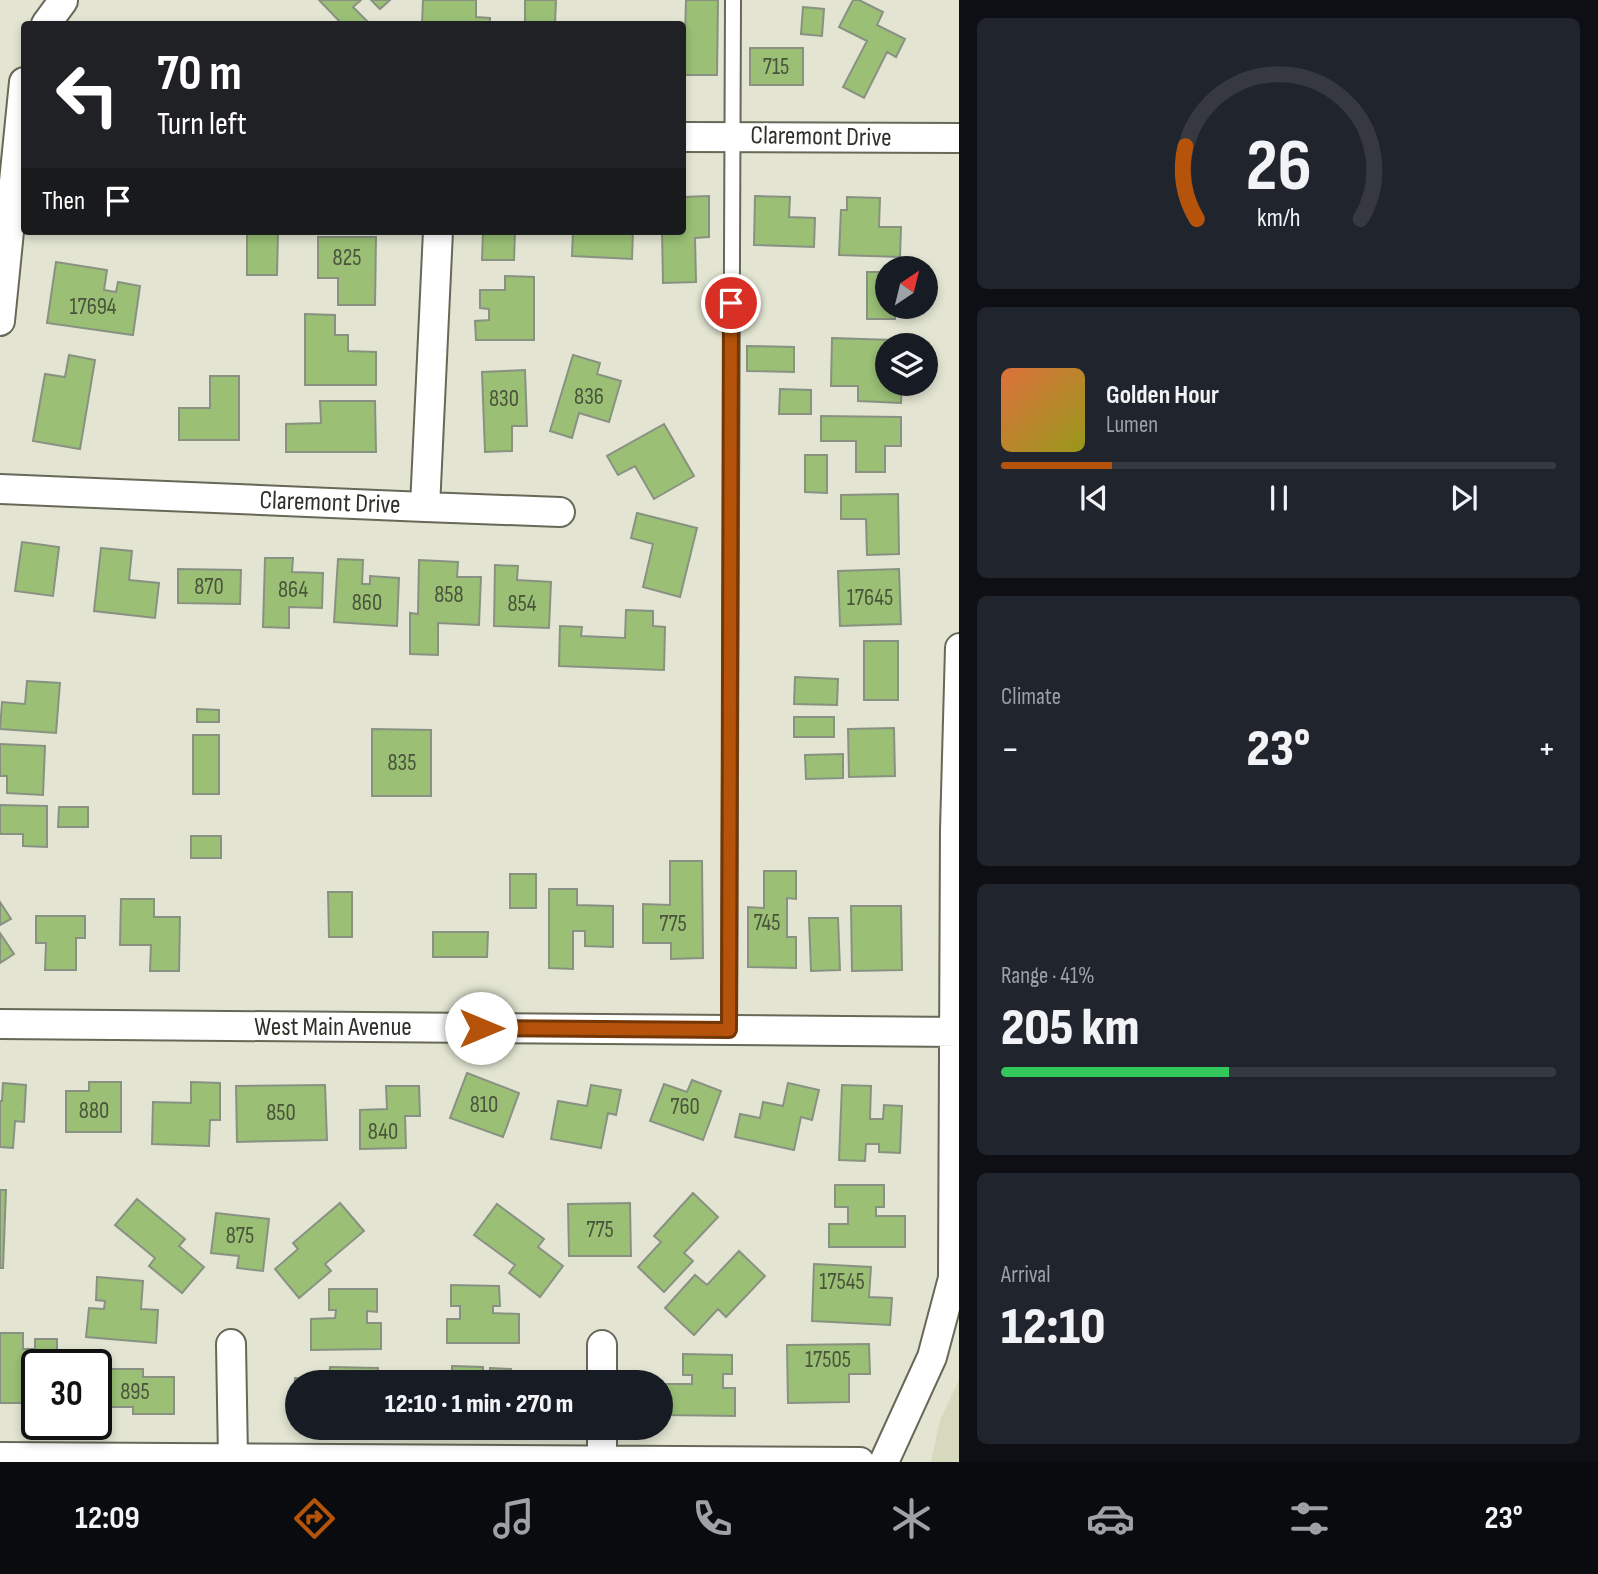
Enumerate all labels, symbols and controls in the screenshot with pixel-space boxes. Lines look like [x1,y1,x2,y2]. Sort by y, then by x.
text: 70 m [157,45,242,104]
icon: left [42,49,133,140]
house number: 715 [763,53,789,81]
text: Turn left [157,105,247,144]
street label: Claremont Drive [750,120,892,154]
text: 26 [1245,124,1312,212]
icon: arrive [99,182,137,220]
text: Then [42,186,85,217]
text: km/h [1257,203,1300,234]
house number: 825 [332,244,362,272]
north arrow [875,256,938,318]
map controls [875,256,938,396]
pin [701,273,761,333]
icon: arrive [712,284,750,322]
house number: 17694 [70,293,117,321]
button: layers [875,333,938,396]
text: Golden Hour [1106,380,1219,411]
house number: 836 [574,383,604,411]
house number: 830 [489,385,519,413]
text: Lumen [1106,411,1158,439]
icon: previous [1075,479,1113,517]
icon: pause [1260,479,1298,517]
icon: next [1445,479,1483,517]
street label: Claremont Drive [259,485,401,521]
house number: 870 [194,573,224,601]
house number: 864 [278,576,308,604]
house number: 858 [434,581,464,609]
house number: 17645 [847,584,893,612]
house number: 860 [352,589,382,617]
house number: 854 [508,590,537,618]
text: Climate [1001,683,1061,711]
text: 23° [1246,718,1311,781]
text: − [1001,727,1020,772]
text: + [1537,727,1556,772]
house number: 835 [388,749,416,777]
house number: 745 [754,909,780,937]
house number: 775 [659,910,687,938]
text: Range · 41% [1001,962,1095,990]
position arrow [444,991,518,1065]
text: 205 km [1001,997,1139,1060]
street label: West Main Avenue [254,1012,412,1043]
house number: 810 [470,1091,498,1119]
house number: 760 [670,1093,700,1121]
house number: 880 [79,1097,109,1125]
house number: 850 [266,1099,296,1127]
house number: 840 [368,1118,398,1146]
house number: 775 [586,1216,614,1244]
house number: 875 [226,1222,254,1250]
text: Arrival [1001,1261,1050,1289]
house number: 17545 [819,1268,865,1296]
text: 12:10 [1001,1296,1106,1359]
house number: 17505 [805,1346,851,1374]
speed limit sign: 30 [21,1349,112,1440]
house number: 895 [120,1378,150,1406]
text: 12:10 · 1 min · 270 m [385,1389,573,1420]
icon: directions [290,1494,339,1543]
icon: music [489,1494,538,1543]
icon: phone [688,1494,737,1543]
icon: climate [887,1494,936,1543]
icon: car [1086,1494,1135,1543]
icon: filters [1285,1494,1334,1543]
text: 12:09 [75,1499,140,1538]
text: 23° [1484,1499,1523,1538]

